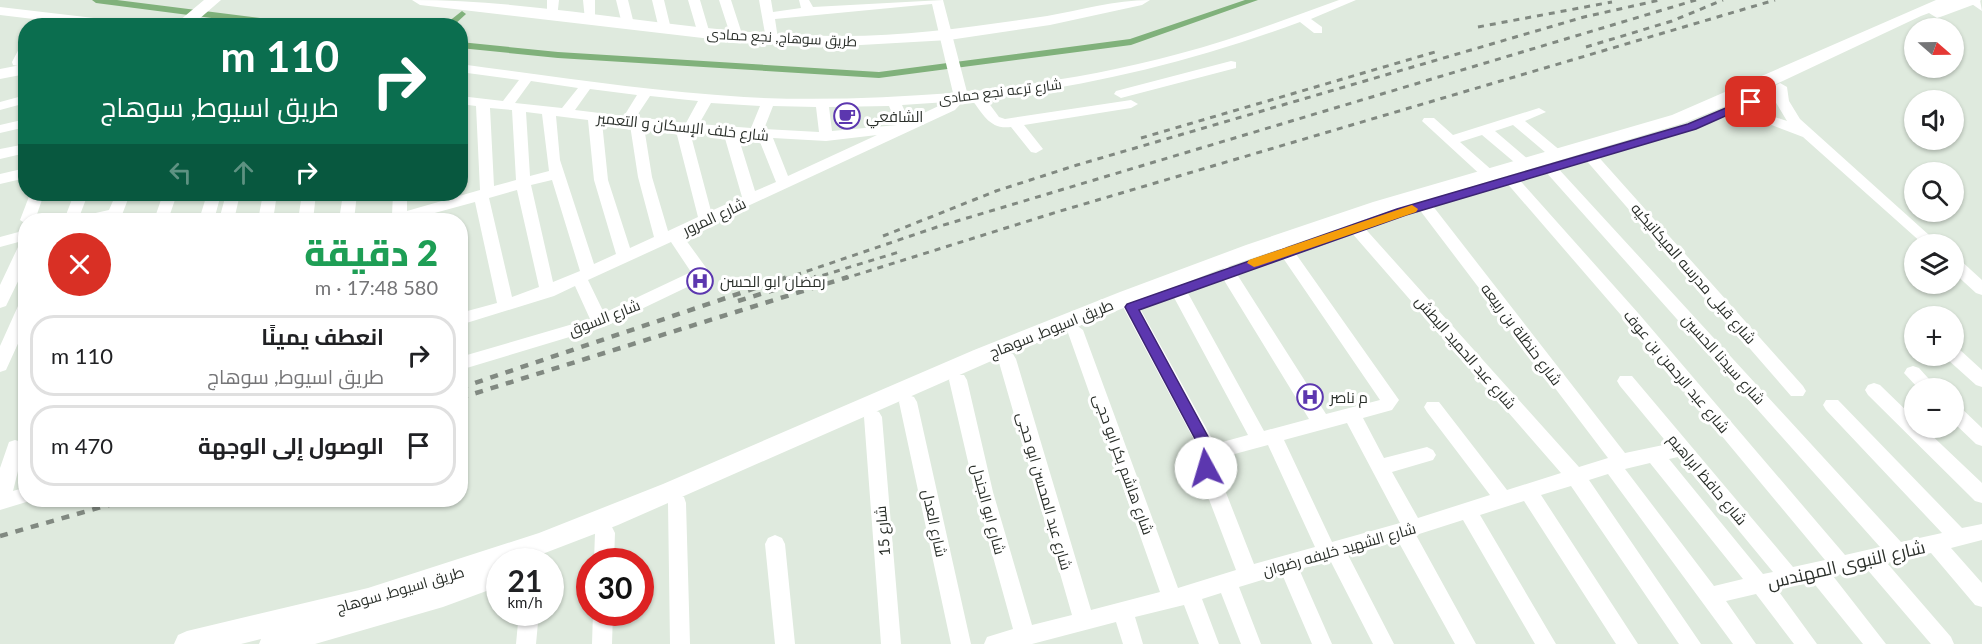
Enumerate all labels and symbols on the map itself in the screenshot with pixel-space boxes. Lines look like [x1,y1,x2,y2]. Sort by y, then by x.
north arrow [1904,18,1964,78]
street label: طريق سوهاج, نجع حمادى [706,25,858,50]
street label: شارع ترعه نجع حمادى [937,75,1063,108]
pin [1725,76,1776,127]
cafe icon: الشافعي [832,101,862,131]
place label: الشافعي [866,107,923,129]
street label: شارع خلف الإسكان و التعمير [595,108,770,147]
street label: شارع المرور [679,194,750,242]
street label: شارع قبلى مدرسه الميكانيكيه [1626,199,1760,349]
hospital icon: رمضان ابو الحسن [685,266,715,296]
place label: رمضان ابو الحسن [720,272,826,292]
street label: شارع حنظلة بن ربيعه [1475,280,1566,390]
street label: شارع عبد الحميد البطش [1410,292,1520,414]
street label: شارع السوق [565,295,644,342]
street label: طريق اسيوط, سوهاج [986,295,1117,364]
street label: شارع عبد الرحمن بن عوف [1618,306,1734,438]
street label: شارع سيدنا الحسين [1677,310,1769,410]
hospital icon: م ناصر [1295,382,1325,412]
place label: م ناصر [1329,388,1368,408]
street label: شارع هاشم بكر ابو حجى [1087,391,1158,538]
street label: شارع عبد المحسن ابو حجى [1011,410,1076,573]
street label: شارع حافظ ابراهيم [1662,430,1751,530]
position arrow [1174,436,1238,500]
street label: شارع ابو الجندل [965,462,1010,557]
street label: شارع العدل [916,488,951,559]
street label: شارع 15 [871,505,896,557]
street label: شارع الشهيد خليفه رضوان [1260,519,1418,582]
street label: شارع النبوى المهندس [1765,535,1928,595]
speed limit sign: 30 [576,548,654,626]
street label: طريق اسيوط, سوهاج [334,562,467,619]

